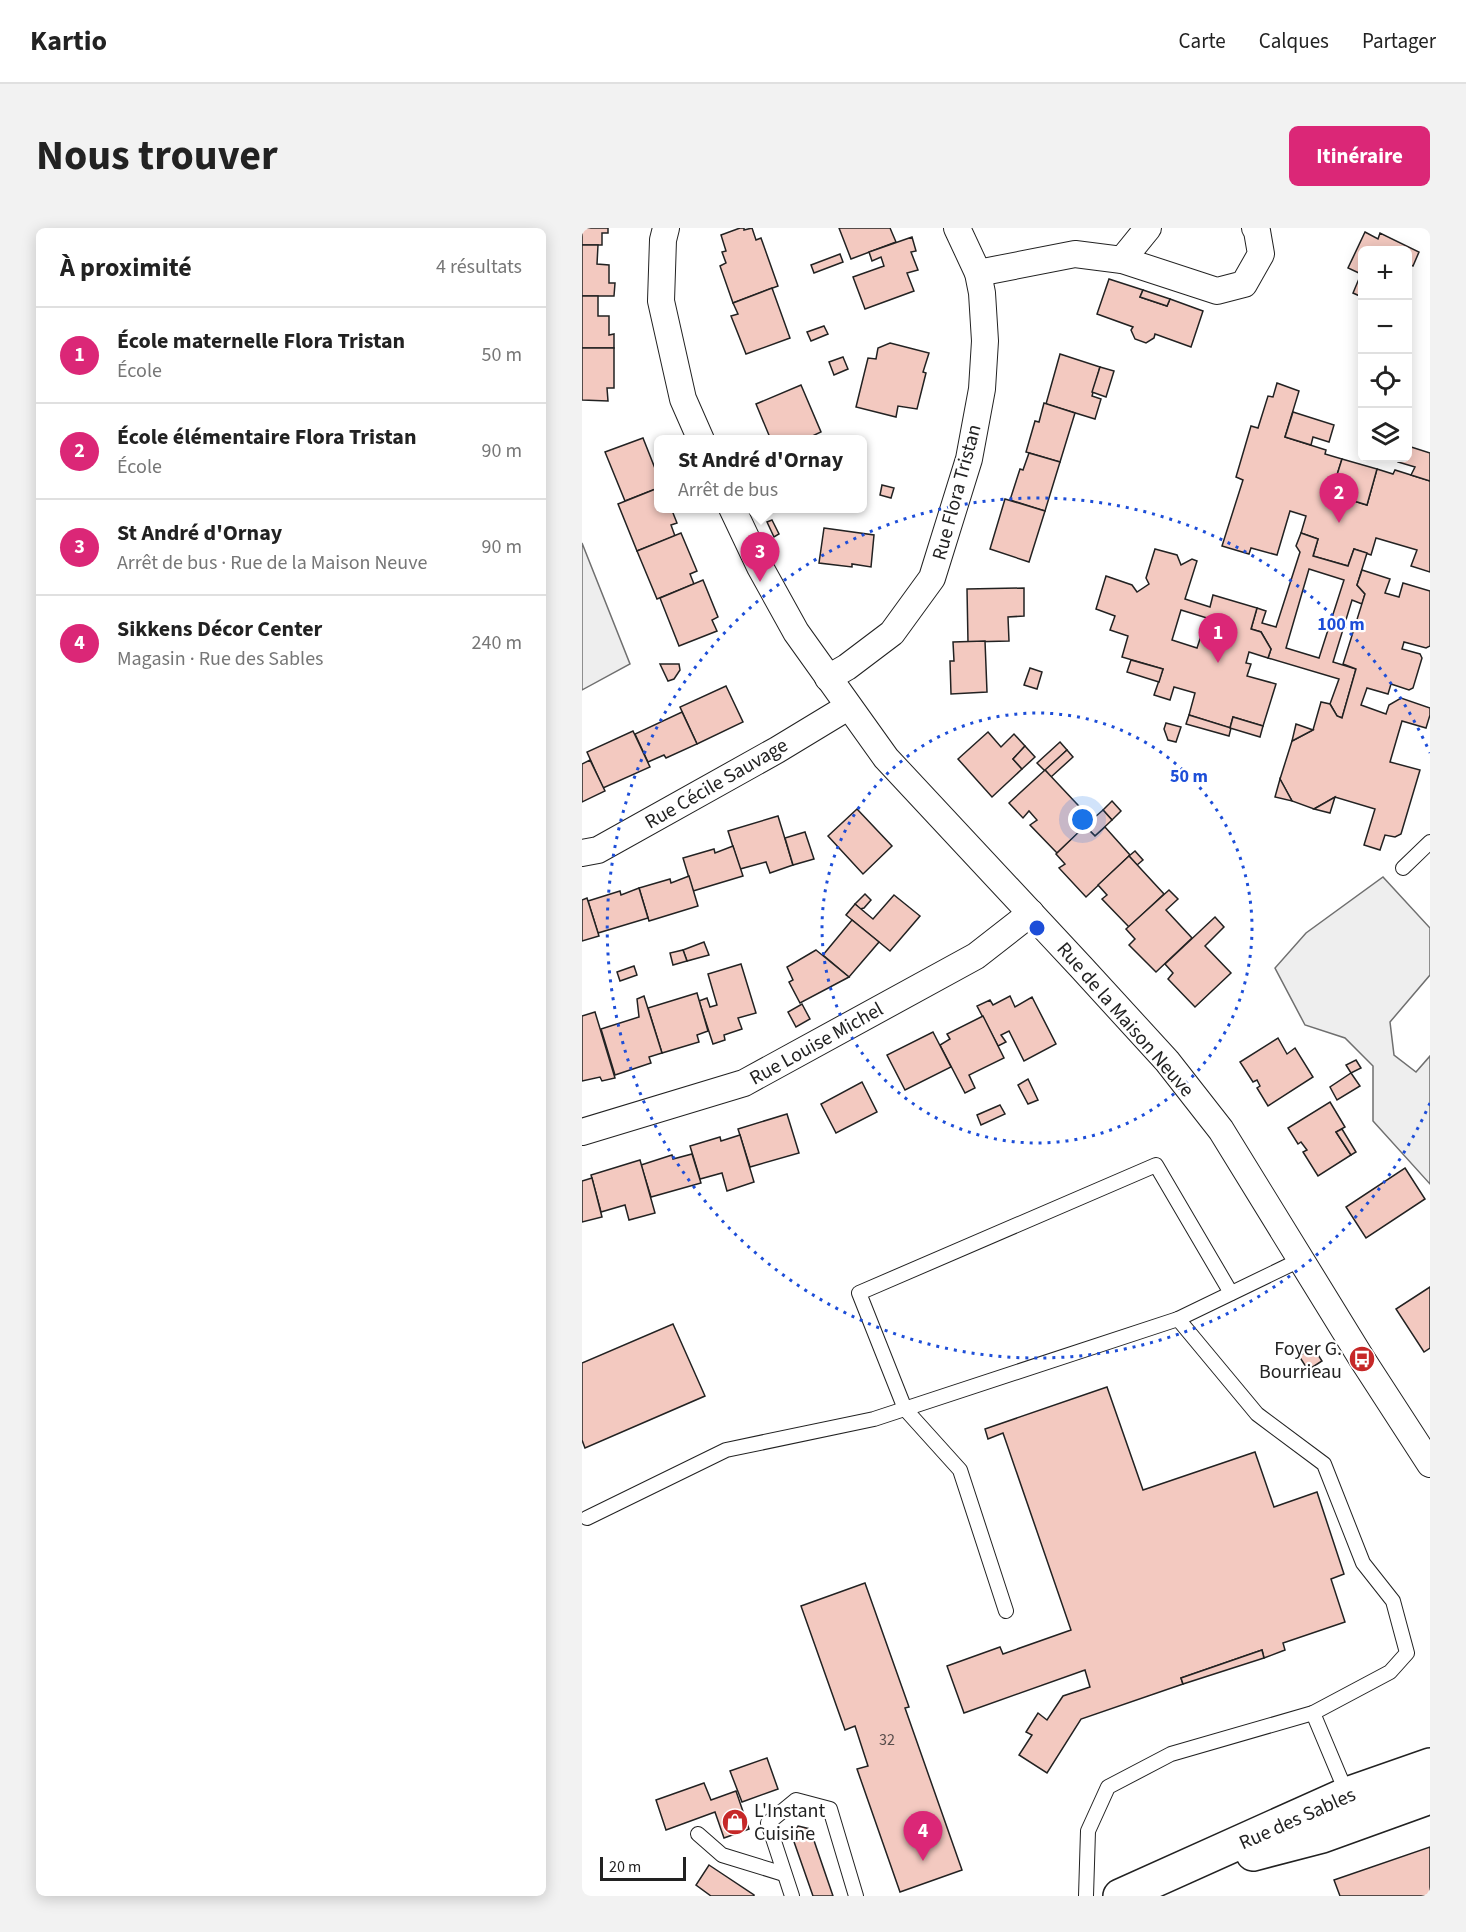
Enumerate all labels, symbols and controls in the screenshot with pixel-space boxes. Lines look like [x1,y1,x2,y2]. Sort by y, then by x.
text: Kartio [30,21,107,61]
text: Carte [1179,26,1226,56]
text: Calques [1259,26,1329,56]
text: Partager [1362,26,1436,56]
text: Nous trouver [36,126,278,186]
button: Itinéraire [1289,126,1430,186]
map controls [1358,246,1412,462]
button: + [1358,246,1412,300]
text: À proximité [60,249,192,286]
text: 4 résultats [436,253,522,281]
button: − [1358,300,1412,354]
text: École maternelle Flora Tristan [117,325,405,357]
text: 1 [74,341,85,369]
text: 50 m [482,341,522,369]
button: locate [1358,354,1412,408]
text: École [117,357,162,385]
button: layers [1358,408,1412,462]
text: École élémentaire Flora Tristan [117,421,416,453]
street label: Rue Flora Tristan [925,421,989,563]
popup [654,435,867,513]
text: 2 [74,437,85,465]
text: 90 m [482,437,522,465]
text: St André d'Ornay [678,444,843,476]
text: École [117,453,162,481]
pin: 2 [1320,474,1359,523]
text: Arrêt de bus [678,476,778,504]
text: St André d'Ornay [117,517,282,549]
pin: 3 [740,532,780,582]
text: 3 [74,533,85,561]
text: 90 m [482,533,522,561]
text: Arrêt de bus · Rue de la Maison Neuve [117,549,427,577]
text: 100 m [1317,612,1365,637]
text: Sikkens Décor Center [117,613,322,645]
pin: 1 [1198,614,1238,663]
text: 4 [74,629,85,657]
text: 240 m [472,629,522,657]
text: Magasin · Rue des Sables [117,645,323,673]
street label: Rue Cécile Sauvage [640,731,793,836]
text: 50 m [1170,764,1208,789]
your location [1068,805,1097,834]
centre of rings [1027,918,1047,938]
street label: Rue de la Maison Neuve [1050,936,1200,1103]
street label: Rue Louise Michel [744,995,888,1092]
place label: Foyer G. Bourrieau [1259,1335,1342,1386]
bus stop icon: Foyer G. Bourrieau [1347,1344,1377,1374]
house number: 32 [879,1729,895,1751]
street label: Rue des Sables [1235,1781,1360,1857]
place label: L'Instant Cuisine [754,1797,825,1848]
shop icon: L'Instant Cuisine [720,1807,750,1837]
pin: 4 [904,1812,942,1861]
scale bar [600,1854,686,1882]
text: 20 m [609,1856,641,1878]

